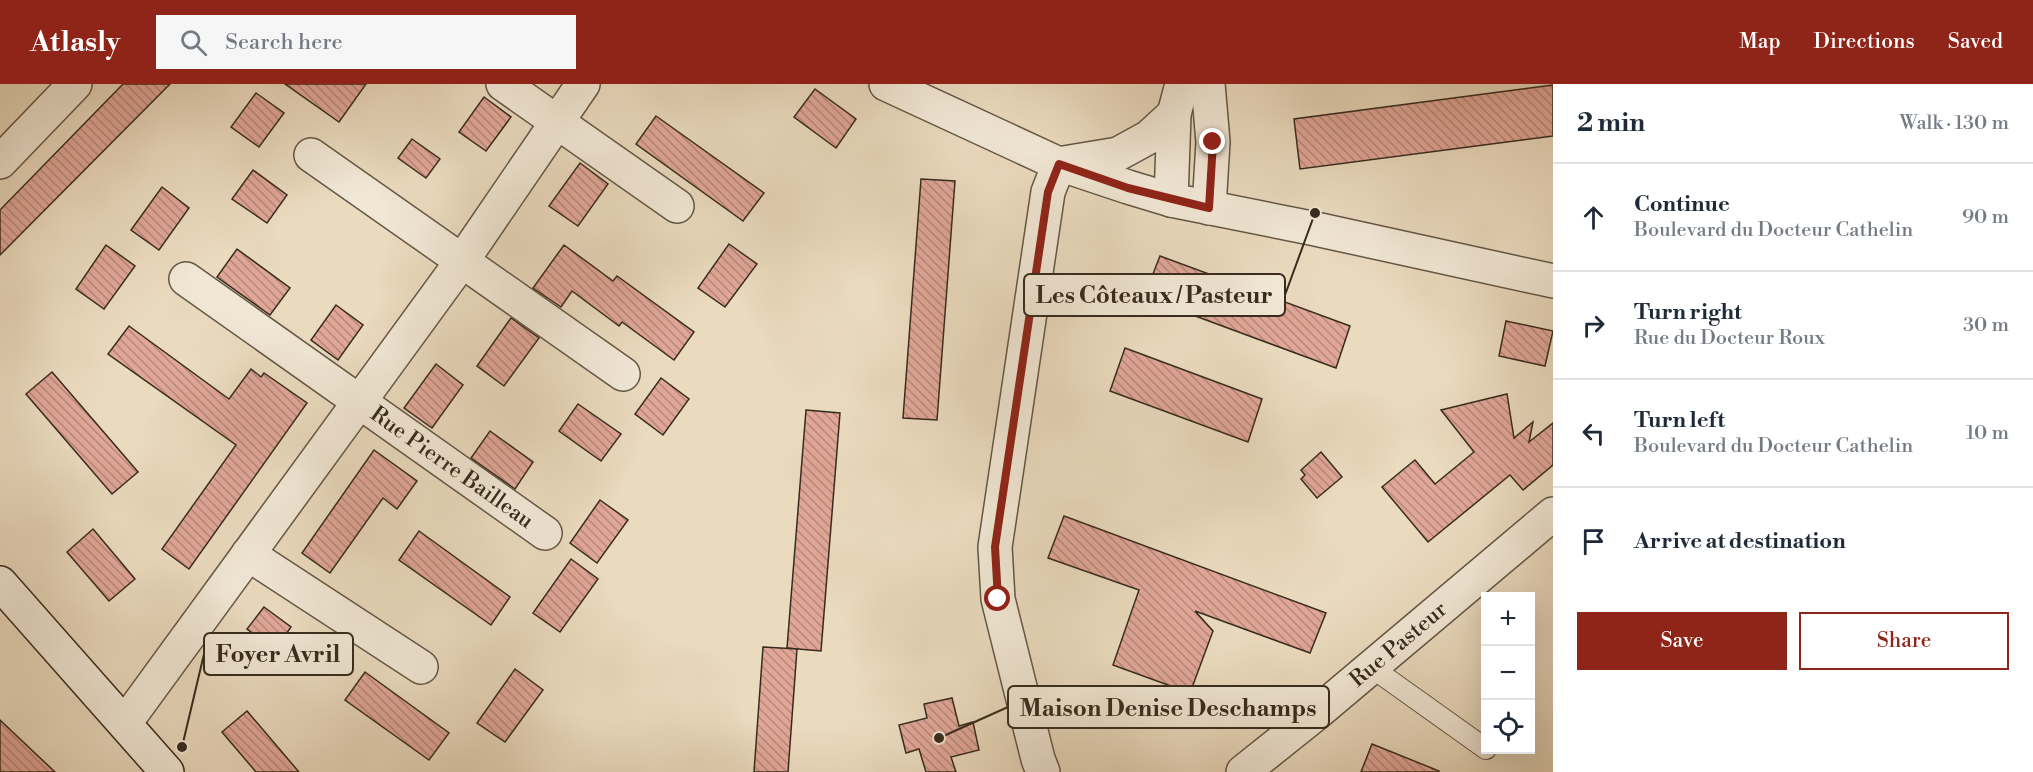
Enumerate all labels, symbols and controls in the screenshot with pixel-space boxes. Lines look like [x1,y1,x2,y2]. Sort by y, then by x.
search box [156,15,576,69]
text: Atlasly [30,25,120,60]
icon: search [177,26,210,59]
text: Search here [225,29,343,56]
text: Map [1739,29,1781,55]
text: Directions [1814,29,1915,55]
text: Saved [1948,29,2003,55]
text: 2 min [1577,107,1645,139]
text: Walk · 130 m [1900,111,2009,136]
route end [1199,128,1225,154]
text: Continue [1634,191,1730,218]
icon: ahead [1577,201,1610,234]
text: 90 m [1962,205,2009,230]
text: Boulevard du Docteur Cathelin [1634,218,1913,243]
callout: Les Côteaux / Pasteur [1024,274,1285,316]
text: Les Côteaux / Pasteur [1035,281,1273,311]
text: Turn right [1634,299,1742,326]
icon: right [1577,309,1610,342]
text: 30 m [1963,313,2009,338]
text: Rue du Docteur Roux [1634,326,1825,351]
street label: Rue Pierre Bailleau [365,400,539,534]
text: Turn left [1634,407,1725,434]
icon: left [1577,417,1610,450]
text: 10 m [1966,421,2009,446]
text: Boulevard du Docteur Cathelin [1634,434,1913,459]
icon: arrive [1577,525,1610,558]
text: Arrive at destination [1634,528,1846,555]
route start [984,585,1010,611]
map controls [1481,592,1535,754]
button: + [1481,592,1535,646]
street label: Rue Pasteur [1344,596,1452,693]
button: Save [1577,612,1787,670]
button: Share [1799,612,2009,670]
callout: Foyer Avril [204,633,353,675]
text: Foyer Avril [215,640,341,670]
button: − [1481,646,1535,700]
callout: Maison Denise Deschamps [1008,686,1329,728]
text: Maison Denise Deschamps [1020,694,1316,724]
button: locate [1481,700,1535,754]

